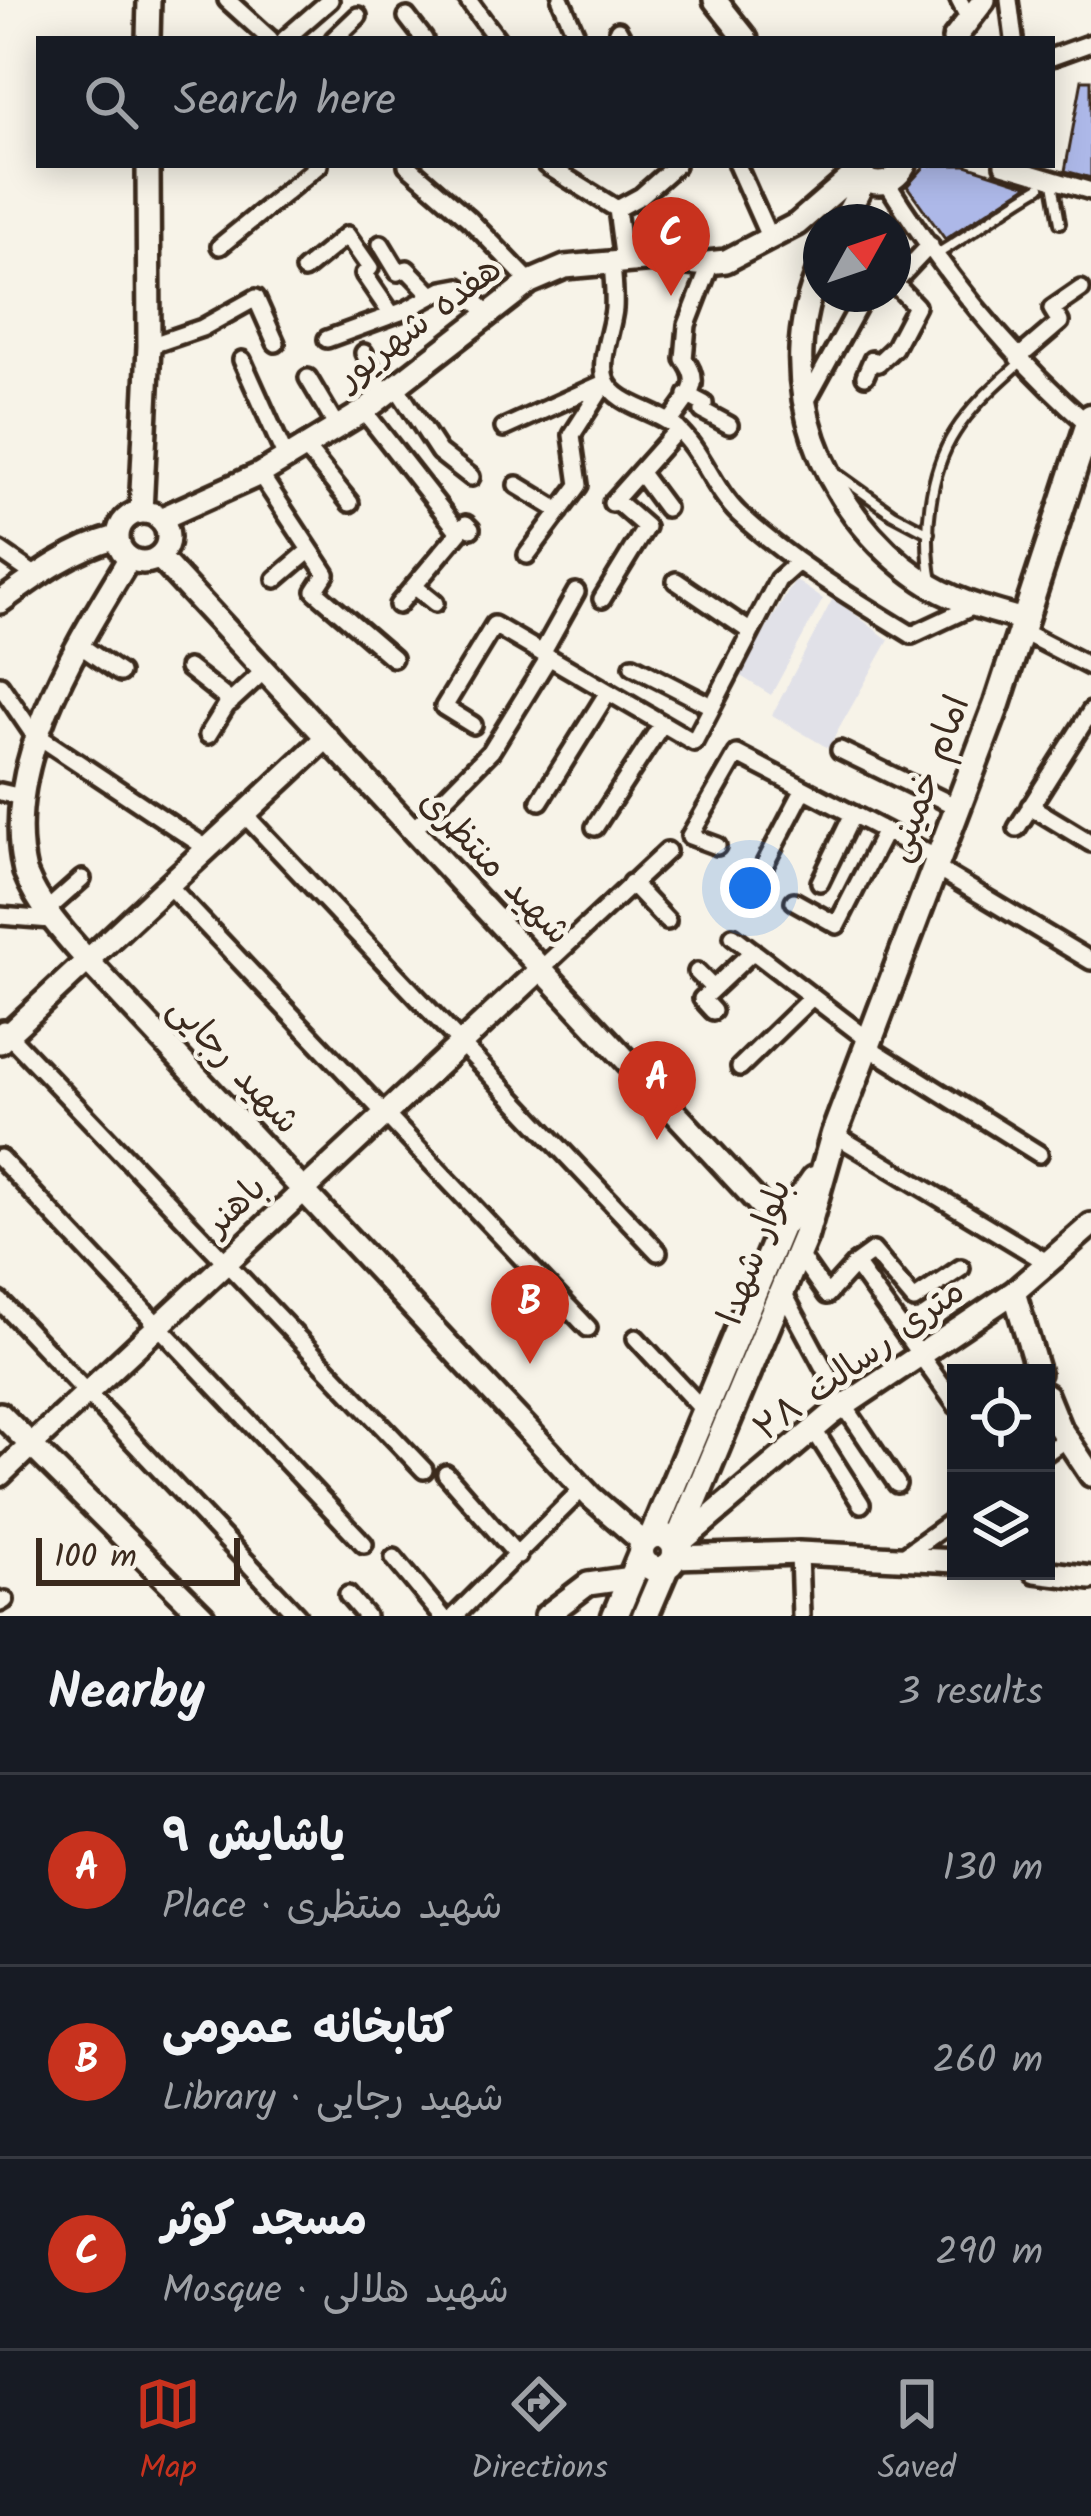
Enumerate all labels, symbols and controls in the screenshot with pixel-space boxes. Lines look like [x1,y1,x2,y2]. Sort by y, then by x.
search box [36,36,1055,168]
text: Search here [174,66,396,138]
icon: search [78,69,144,135]
pin: C [632,197,710,296]
north arrow [803,204,911,312]
street label: هفده شهریور [323,243,515,407]
street label: امام خمینی [871,687,987,871]
street label: شهید منتظری [404,776,584,960]
your location [720,858,780,918]
street label: شهید رجایی [153,983,313,1149]
pin: A [618,1041,696,1140]
street label: باهنر [191,1162,281,1252]
street label: بلوار شهدا [703,1171,809,1333]
pin: B [491,1265,569,1364]
street label: ۲۸ متری رسالت [742,1265,978,1457]
map controls [947,1364,1055,1580]
button: locate [947,1364,1055,1472]
button: layers [947,1472,1055,1580]
scale bar [36,1532,240,1585]
text: 100 m [54,1532,137,1585]
text: Nearby [48,1654,205,1735]
text: 3 results [898,1663,1043,1725]
text: یاشایش ۹ [162,1802,345,1874]
text: A [75,1839,99,1901]
text: 130 m [942,1839,1043,1901]
text: Place · شهید منتظری [162,1877,503,1939]
text: کتابخانه عمومی [162,1994,453,2066]
text: B [75,2031,99,2093]
text: 260 m [932,2031,1043,2093]
text: Library · شهید رجایی [162,2069,504,2131]
text: مسجد کوثر [162,2186,367,2258]
text: C [75,2223,99,2285]
text: 290 m [935,2223,1043,2285]
text: Mosque · شهید هلالی [162,2261,509,2323]
tab: Map [135,2371,201,2496]
tab: Directions [471,2371,608,2496]
tab: Saved [878,2371,956,2496]

